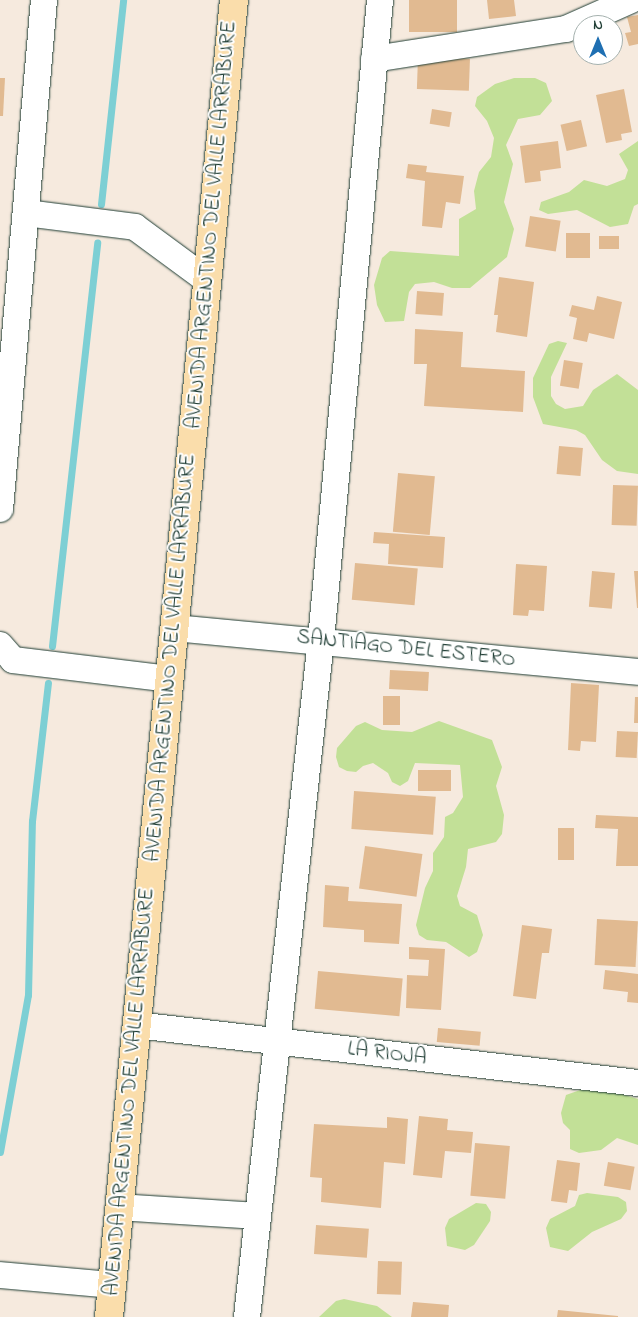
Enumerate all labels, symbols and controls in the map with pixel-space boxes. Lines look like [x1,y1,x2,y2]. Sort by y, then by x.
north arrow [573,15,623,65]
text: N [593,15,603,36]
street label: AVENIDA ARGENTINO DEL VALLE LARRABURE [182,20,242,430]
street label: AVENIDA ARGENTINO DEL VALLE LARRABURE [141,453,201,863]
street label: SANTIAGO DEL ESTERO [295,625,517,673]
street label: AVENIDA ARGENTINO DEL VALLE LARRABURE [100,887,160,1297]
street label: LA RIOJA [346,1037,428,1071]

